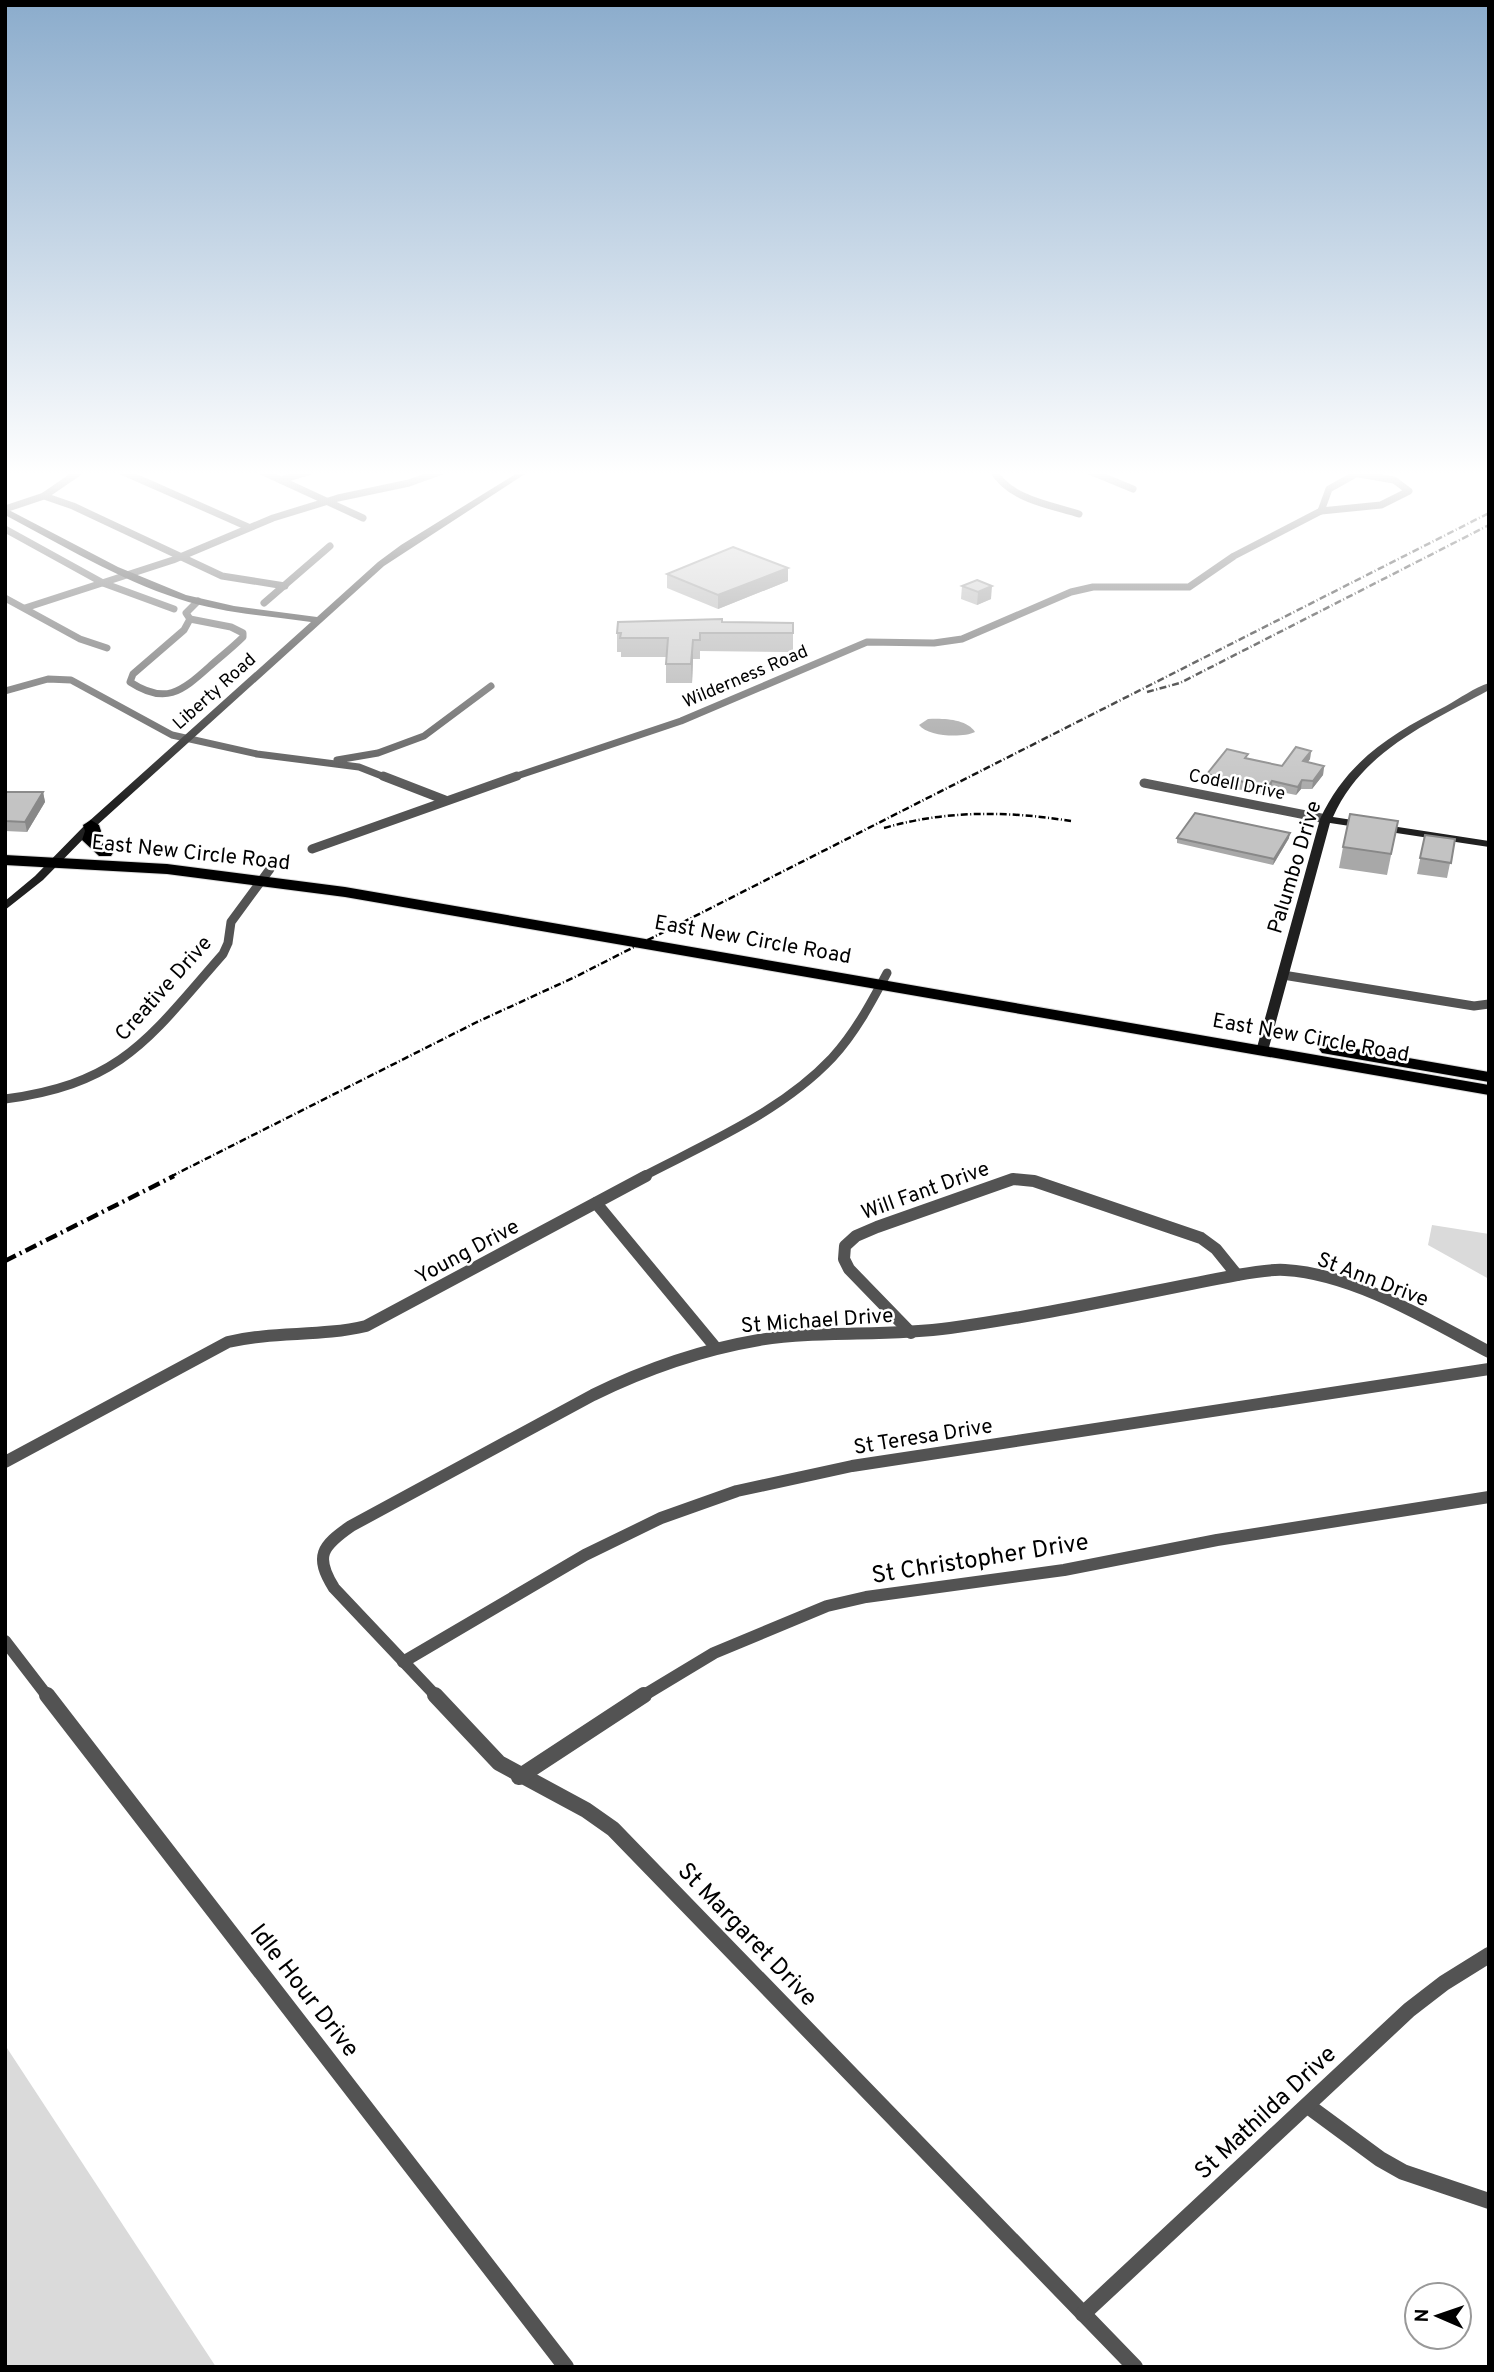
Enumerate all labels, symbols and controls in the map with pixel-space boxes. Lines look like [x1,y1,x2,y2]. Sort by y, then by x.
street label: Wilderness Road [679,641,812,714]
street label: Liberty Road [169,649,261,735]
street label: Codell Drive [1186,765,1287,806]
street label: Palumbo Drive [1262,798,1328,937]
street label: East New Circle Road [90,830,291,877]
street label: East New Circle Road [652,910,853,971]
street label: Creative Drive [110,931,219,1047]
street label: East New Circle Road [1210,1008,1411,1069]
street label: Will Fant Drive [858,1156,993,1227]
street label: Young Drive [411,1214,524,1291]
street label: St Ann Drive [1313,1247,1432,1314]
street label: St Michael Drive [740,1303,894,1340]
street label: St Teresa Drive [852,1413,995,1462]
street label: St Christopher Drive [870,1528,1091,1592]
street label: St Margaret Drive [670,1857,823,2014]
street label: Idle Hour Drive [242,1919,365,2064]
street label: St Mathilda Drive [1189,2040,1343,2187]
north arrow [1403,2281,1473,2351]
text: N [1411,2308,1435,2323]

